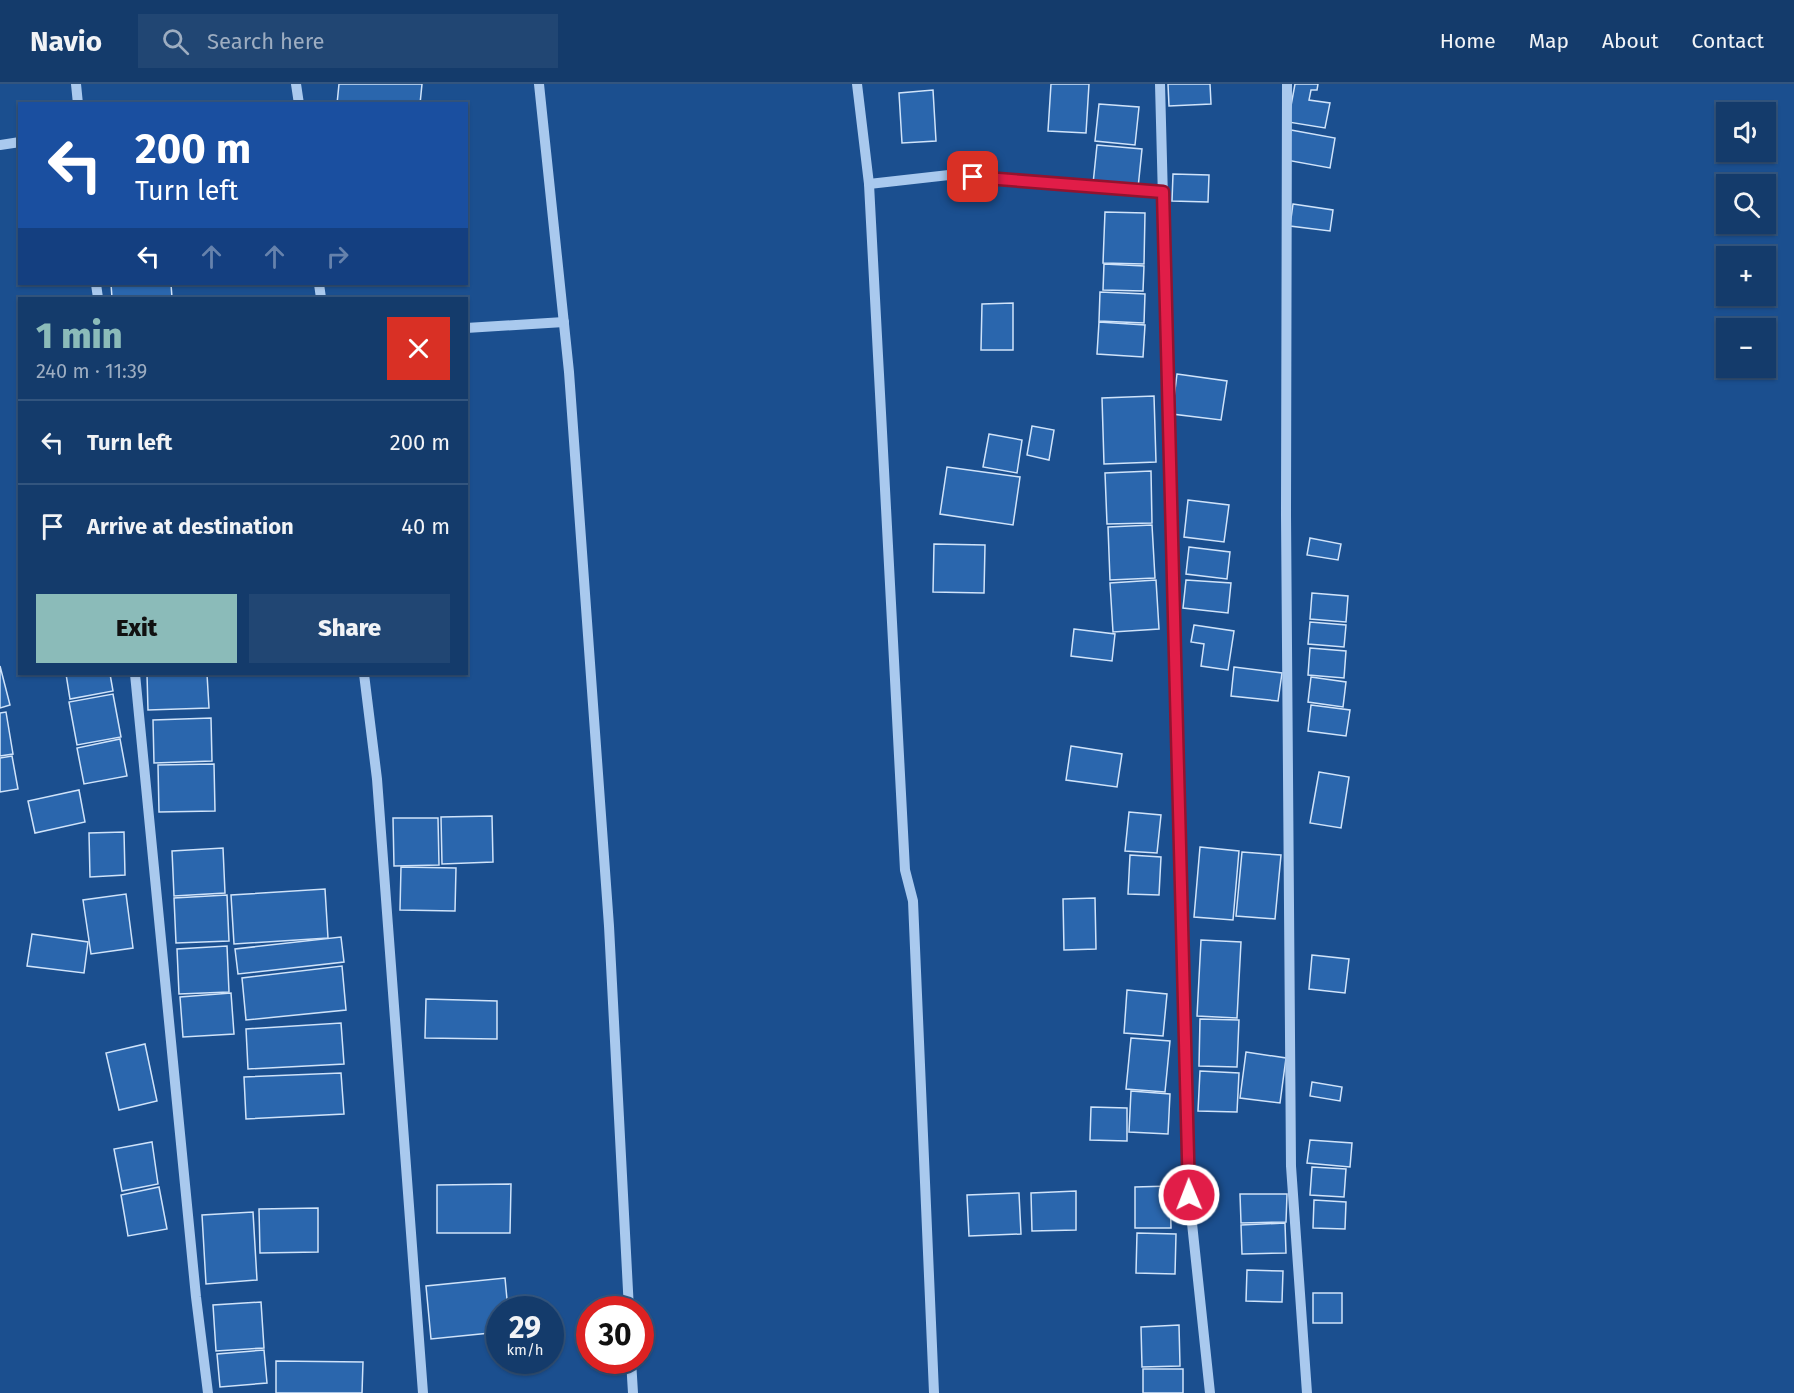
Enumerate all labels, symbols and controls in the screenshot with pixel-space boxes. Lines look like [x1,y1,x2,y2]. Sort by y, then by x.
search box [138,14,558,68]
text: Navio [30,25,102,58]
icon: search [159,25,192,58]
text: Search here [207,28,325,55]
text: Home [1440,28,1496,54]
text: Map [1529,28,1569,54]
text: About [1602,28,1659,54]
text: Contact [1692,28,1764,54]
map controls [1716,102,1776,378]
button: sound [1716,102,1776,162]
text: 200 m [135,124,251,174]
icon: left [36,126,114,204]
pin [947,151,998,202]
icon: arrive [956,160,989,193]
button: search [1716,174,1776,234]
text: Turn left [135,175,238,207]
icon: left [132,240,165,273]
icon: ahead [195,240,228,273]
icon: ahead [258,240,291,273]
icon: right [321,240,354,273]
button: + [1716,246,1776,306]
text: 1 min [36,314,122,358]
button: close [387,317,450,380]
button: − [1716,318,1776,378]
text: 240 m · 11:39 [36,359,147,383]
icon: left [36,426,69,459]
text: Turn left [87,429,172,456]
text: 200 m [390,429,450,456]
icon: arrive [36,510,69,543]
text: Arrive at destination [87,513,294,540]
text: 40 m [401,513,450,540]
button: Exit [36,594,237,663]
button: Share [249,594,450,663]
position arrow [1157,1163,1221,1227]
speed limit sign: 30 [576,1296,654,1374]
text: 29 [509,1310,541,1346]
text: km/h [506,1341,544,1359]

